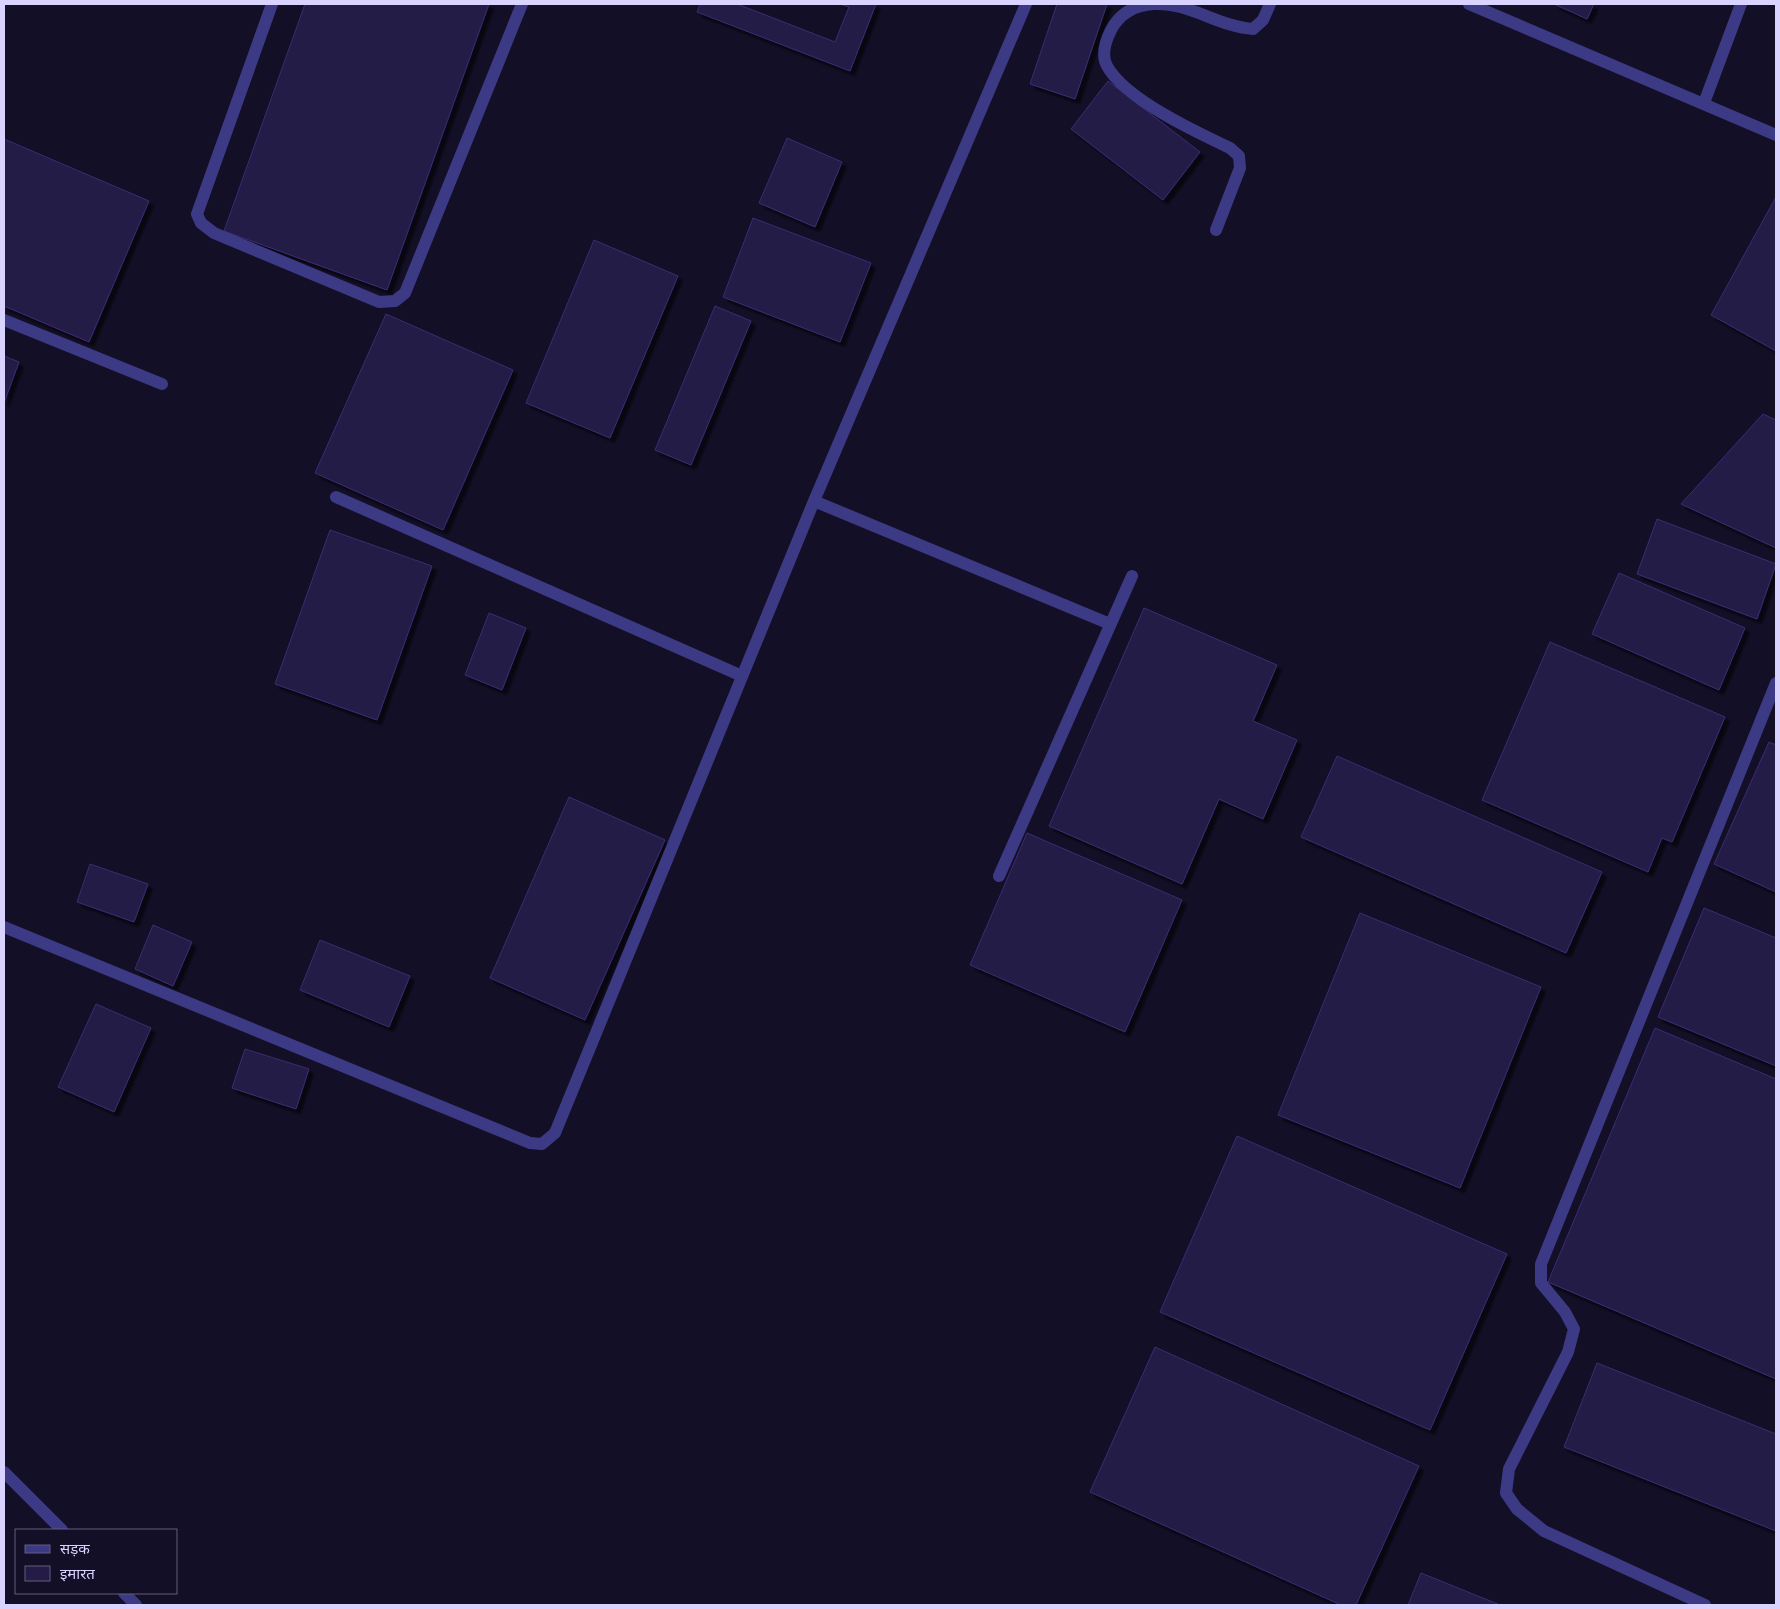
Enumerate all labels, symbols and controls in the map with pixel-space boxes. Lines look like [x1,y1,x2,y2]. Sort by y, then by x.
legend [15,1529,178,1594]
text: सड़क [60,1540,90,1558]
text: इमारत [60,1565,95,1583]

